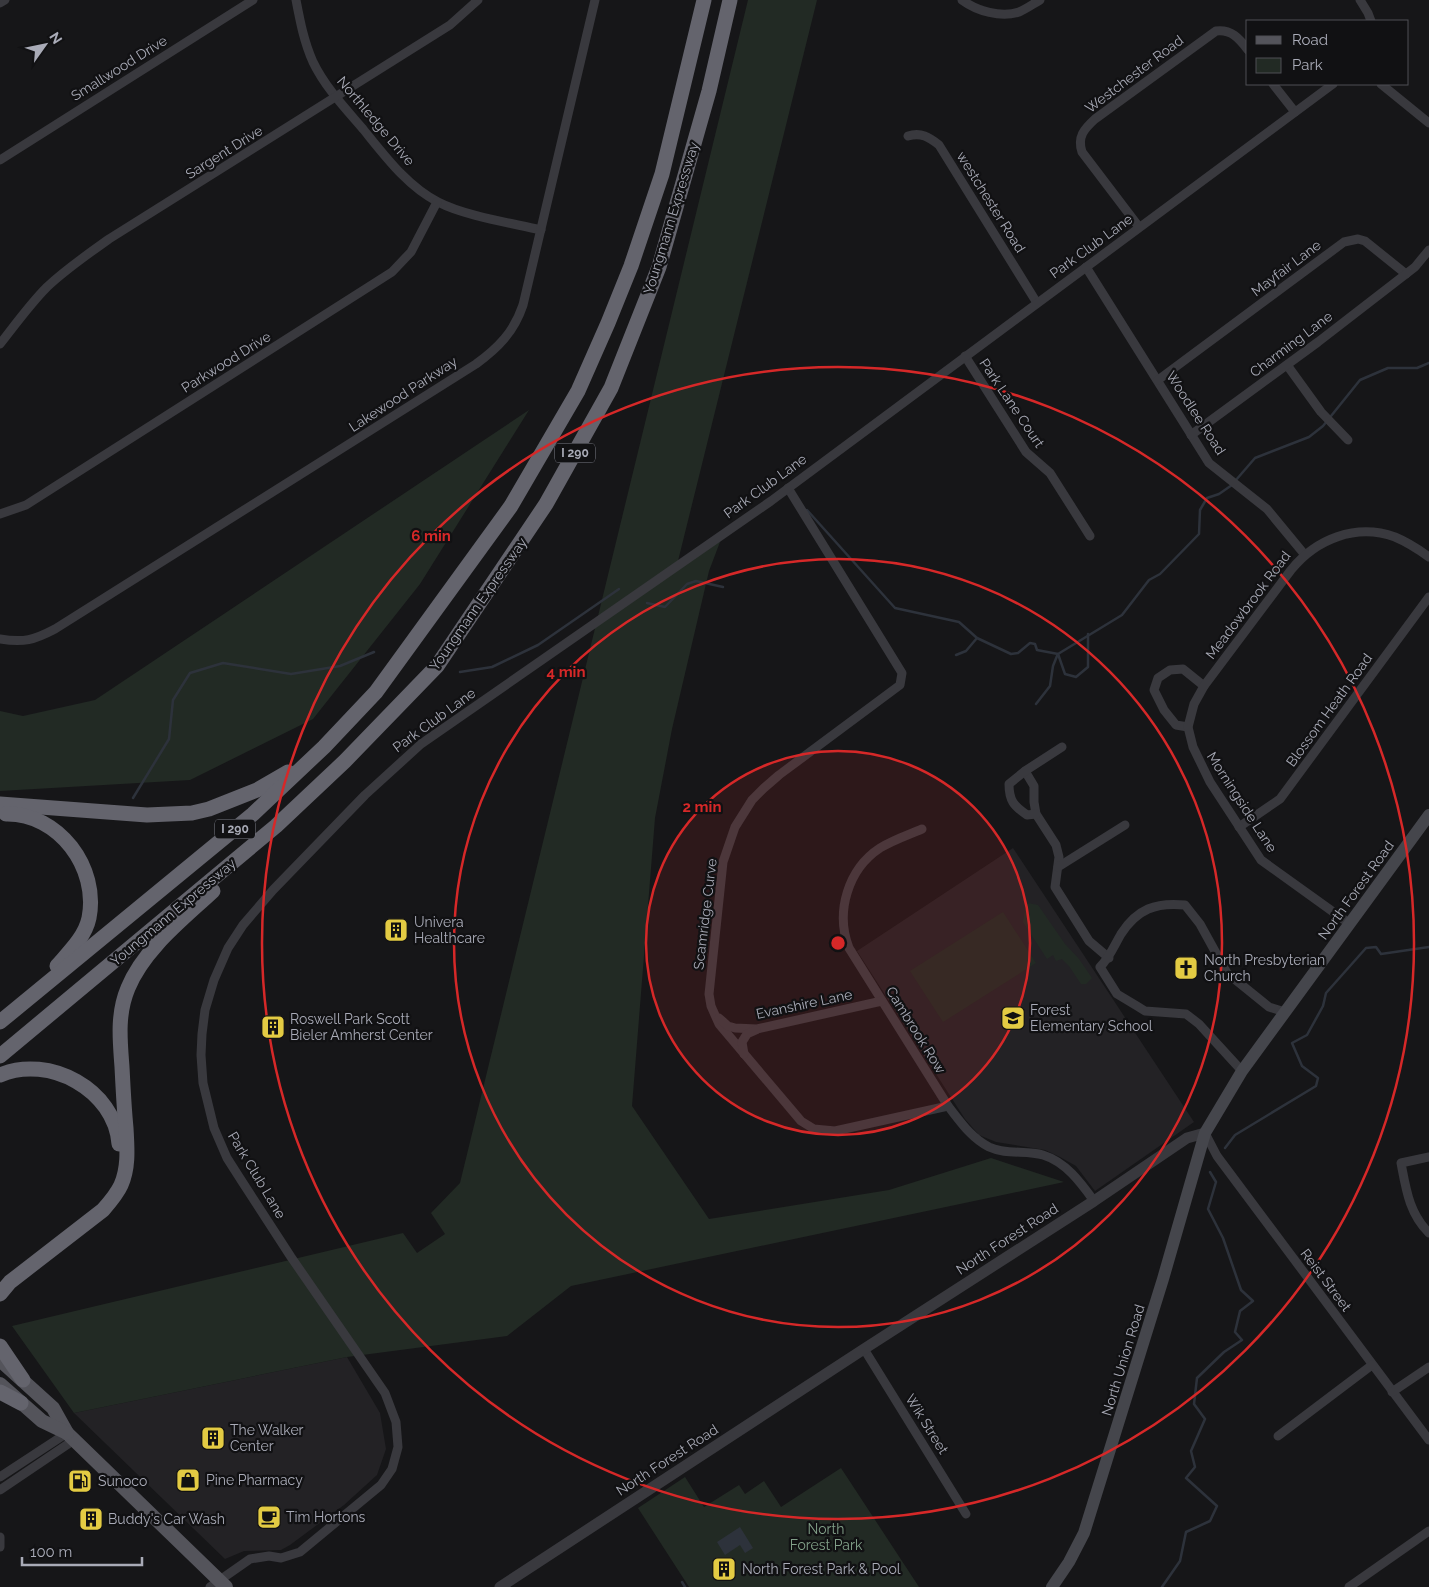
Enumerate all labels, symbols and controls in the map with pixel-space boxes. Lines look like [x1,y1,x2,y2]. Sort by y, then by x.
north arrow [20,20,70,70]
legend [1246,20,1409,85]
text: N [46,29,66,47]
text: Road [1292,31,1328,49]
street label: Smallwood Drive [68,32,170,104]
street label: Westchester Road [1082,32,1186,116]
text: Park [1292,56,1323,74]
street label: Northledge Drive [334,73,418,169]
street label: Sargent Drive [183,122,265,182]
street label: Youngmann Expressway [640,140,702,296]
street label: westchester Road [953,149,1029,255]
street label: Park Club Lane [1047,211,1135,281]
street label: Mayfair Lane [1248,237,1324,299]
street label: Charming Lane [1247,308,1335,380]
street label: Parkwood Drive [178,328,274,396]
street label: Lakewood Parkway [346,353,460,435]
street label: Park Lane Court [976,356,1048,451]
street label: Woodlee Road [1163,368,1229,458]
road number: I 290 [555,443,595,462]
street label: Park Club Lane [721,451,809,521]
text: 6 min [411,527,451,545]
street label: Youngmann Expressway [426,534,530,673]
street label: Meadowbrook Road [1202,548,1294,662]
street label: Blossom Heath Road [1283,650,1375,770]
text: 4 min [546,663,586,681]
street label: Park Club Lane [390,685,478,755]
street label: Morningside Lane [1204,749,1280,855]
text: 2 min [683,798,721,816]
road number: I 290 [215,820,255,839]
street label: North Forest Road [1315,838,1397,942]
street label: Youngmann Expressway [107,855,239,969]
street label: Scamridge Curve [690,857,720,971]
place label: Univera Healthcare [414,914,485,946]
building icon: Univera Healthcare [383,917,409,943]
centre of rings [829,934,847,952]
place label: North Presbyterian Church [1204,952,1325,984]
church icon: North Presbyterian Church [1173,955,1199,981]
street label: Cambrook Row [883,984,949,1077]
street label: Evanshire Lane [754,986,854,1022]
place label: Forest Elementary School [1030,1002,1153,1034]
school or university icon: Forest Elementary School [1000,1005,1026,1031]
place label: Roswell Park Scott Bieler Amherst Center [290,1011,433,1043]
building icon: Roswell Park Scott Bieler Amherst Center [260,1014,286,1040]
street label: Park Club Lane [225,1129,289,1221]
street label: North Forest Road [953,1200,1061,1278]
street label: Reist Street [1297,1246,1355,1315]
street label: North Union Road [1098,1302,1148,1418]
street label: Wik Street [902,1391,952,1457]
street label: North Forest Road [613,1421,721,1499]
place label: The Walker Center [230,1422,304,1454]
building icon: The Walker Center [200,1425,226,1451]
shop icon: Pine Pharmacy [175,1467,201,1493]
fuel station icon: Sunoco [67,1468,93,1494]
place label: Pine Pharmacy [206,1472,303,1488]
place label: Sunoco [98,1473,147,1489]
cafe icon: Tim Hortons [256,1504,282,1530]
building icon: Buddy's Car Wash [78,1506,104,1532]
place label: Tim Hortons [286,1509,366,1525]
place label: Buddy's Car Wash [108,1511,225,1527]
park label: North Forest Park [790,1521,863,1553]
scale bar [22,1534,142,1566]
text: 100 m [30,1543,72,1561]
building icon: North Forest Park & Pool [711,1556,737,1582]
place label: North Forest Park & Pool [742,1561,901,1577]

